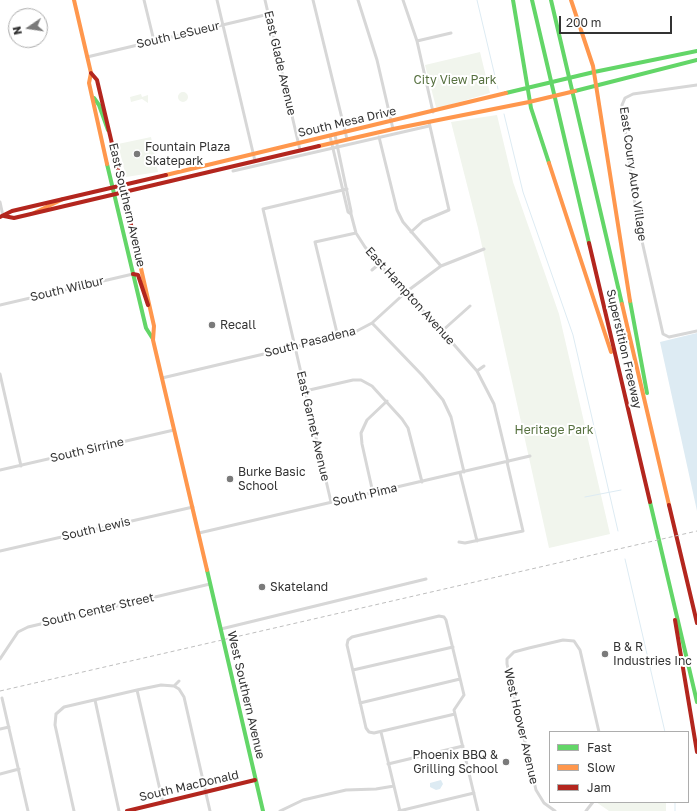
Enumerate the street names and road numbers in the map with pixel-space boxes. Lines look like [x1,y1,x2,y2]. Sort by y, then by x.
street label: East Glade Avenue [261,9,299,117]
street label: South LeSueur [135,18,221,52]
street label: South Mesa Drive [296,104,398,140]
street label: East Coury Auto Village [616,106,650,242]
street label: East Southern Avenue [106,142,148,268]
street label: East Hampton Avenue [362,244,458,348]
street label: South Wilbur [29,274,105,304]
street label: Superstition Freeway [603,288,645,410]
street label: South Pasadena [263,324,357,360]
street label: East Garnet Avenue [293,370,333,482]
street label: South Sirrine [49,435,125,465]
street label: South Pima [331,481,399,509]
street label: South Lewis [60,514,132,544]
street label: South Center Street [41,590,155,630]
street label: West Southern Avenue [224,630,268,760]
street label: West Hoover Avenue [501,666,541,786]
street label: South MacDonald [138,768,240,804]

